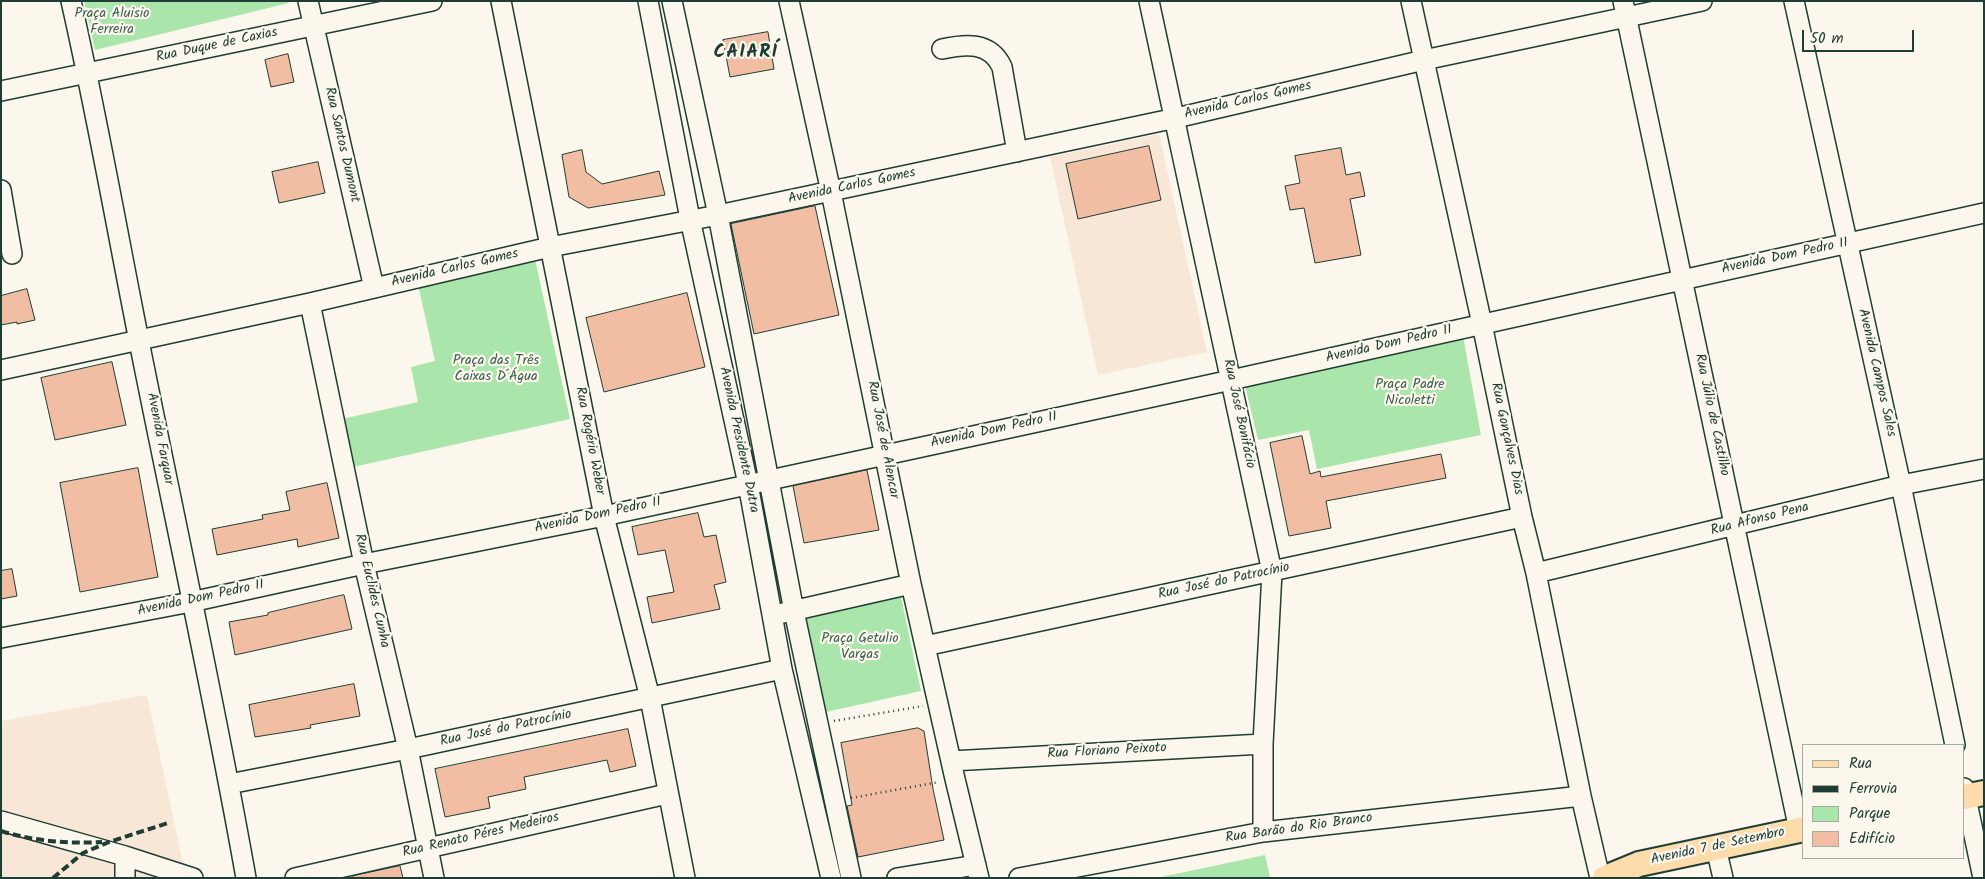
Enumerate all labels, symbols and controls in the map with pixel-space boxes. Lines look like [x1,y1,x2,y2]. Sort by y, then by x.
park label: Praça Aluisio Ferreira [75,7,149,40]
scale bar [1805,20,1918,52]
street label: Rua Duque de Caxias [155,25,279,67]
text: 50 m [1810,27,1844,51]
district label: CAIARÍ [713,43,779,65]
street label: Avenida Carlos Gomes [1183,78,1313,124]
street label: Rua Santos Dumont [320,86,362,204]
street label: Avenida Carlos Gomes [787,165,917,209]
street label: Avenida Dom Pedro II [1720,235,1850,279]
street label: Avenida Carlos Gomes [390,246,520,292]
street label: Avenida Campos Sales [1853,307,1899,439]
street label: Avenida Dom Pedro II [1324,322,1454,368]
street label: Rua Júlio de Castilho [1690,352,1732,478]
park label: Praça das Três Caixas D´Água [453,354,539,387]
street label: Rua José Bonifácio [1218,358,1258,470]
street label: Avenida Presidente Dutra [714,365,762,515]
park label: Praça Padre Nicoletti [1375,378,1445,411]
street label: Rua José de Alencar [862,380,902,500]
street label: Rua Gonçalves Dias [1486,381,1526,497]
street label: Rua Rogério Weber [570,385,608,497]
street label: Avenida Farquar [142,391,176,487]
street label: Avenida Dom Pedro II [929,409,1059,453]
street label: Avenida Dom Pedro II [533,494,663,538]
street label: Rua Afonso Pena [1709,500,1811,540]
street label: Rua Euclides Cunha [350,532,392,650]
street label: Rua José do Patrocínio [1157,560,1291,604]
street label: Avenida Dom Pedro II [136,577,266,621]
park label: Praça Getulio Vargas [821,632,899,664]
street label: Rua José do Patrocínio [439,707,573,751]
street label: Rua Floriano Peixoto [1047,740,1167,764]
legend [1802,744,1965,859]
text: Rua [1849,752,1872,776]
text: Ferrovia [1849,777,1897,801]
text: Parque [1849,802,1890,826]
street label: Rua Renato Péres Medeiros [401,810,561,862]
street label: Rua Barão do Rio Branco [1224,810,1374,848]
street label: Avenida 7 de Setembro [1649,825,1787,869]
text: Edifício [1849,827,1895,851]

